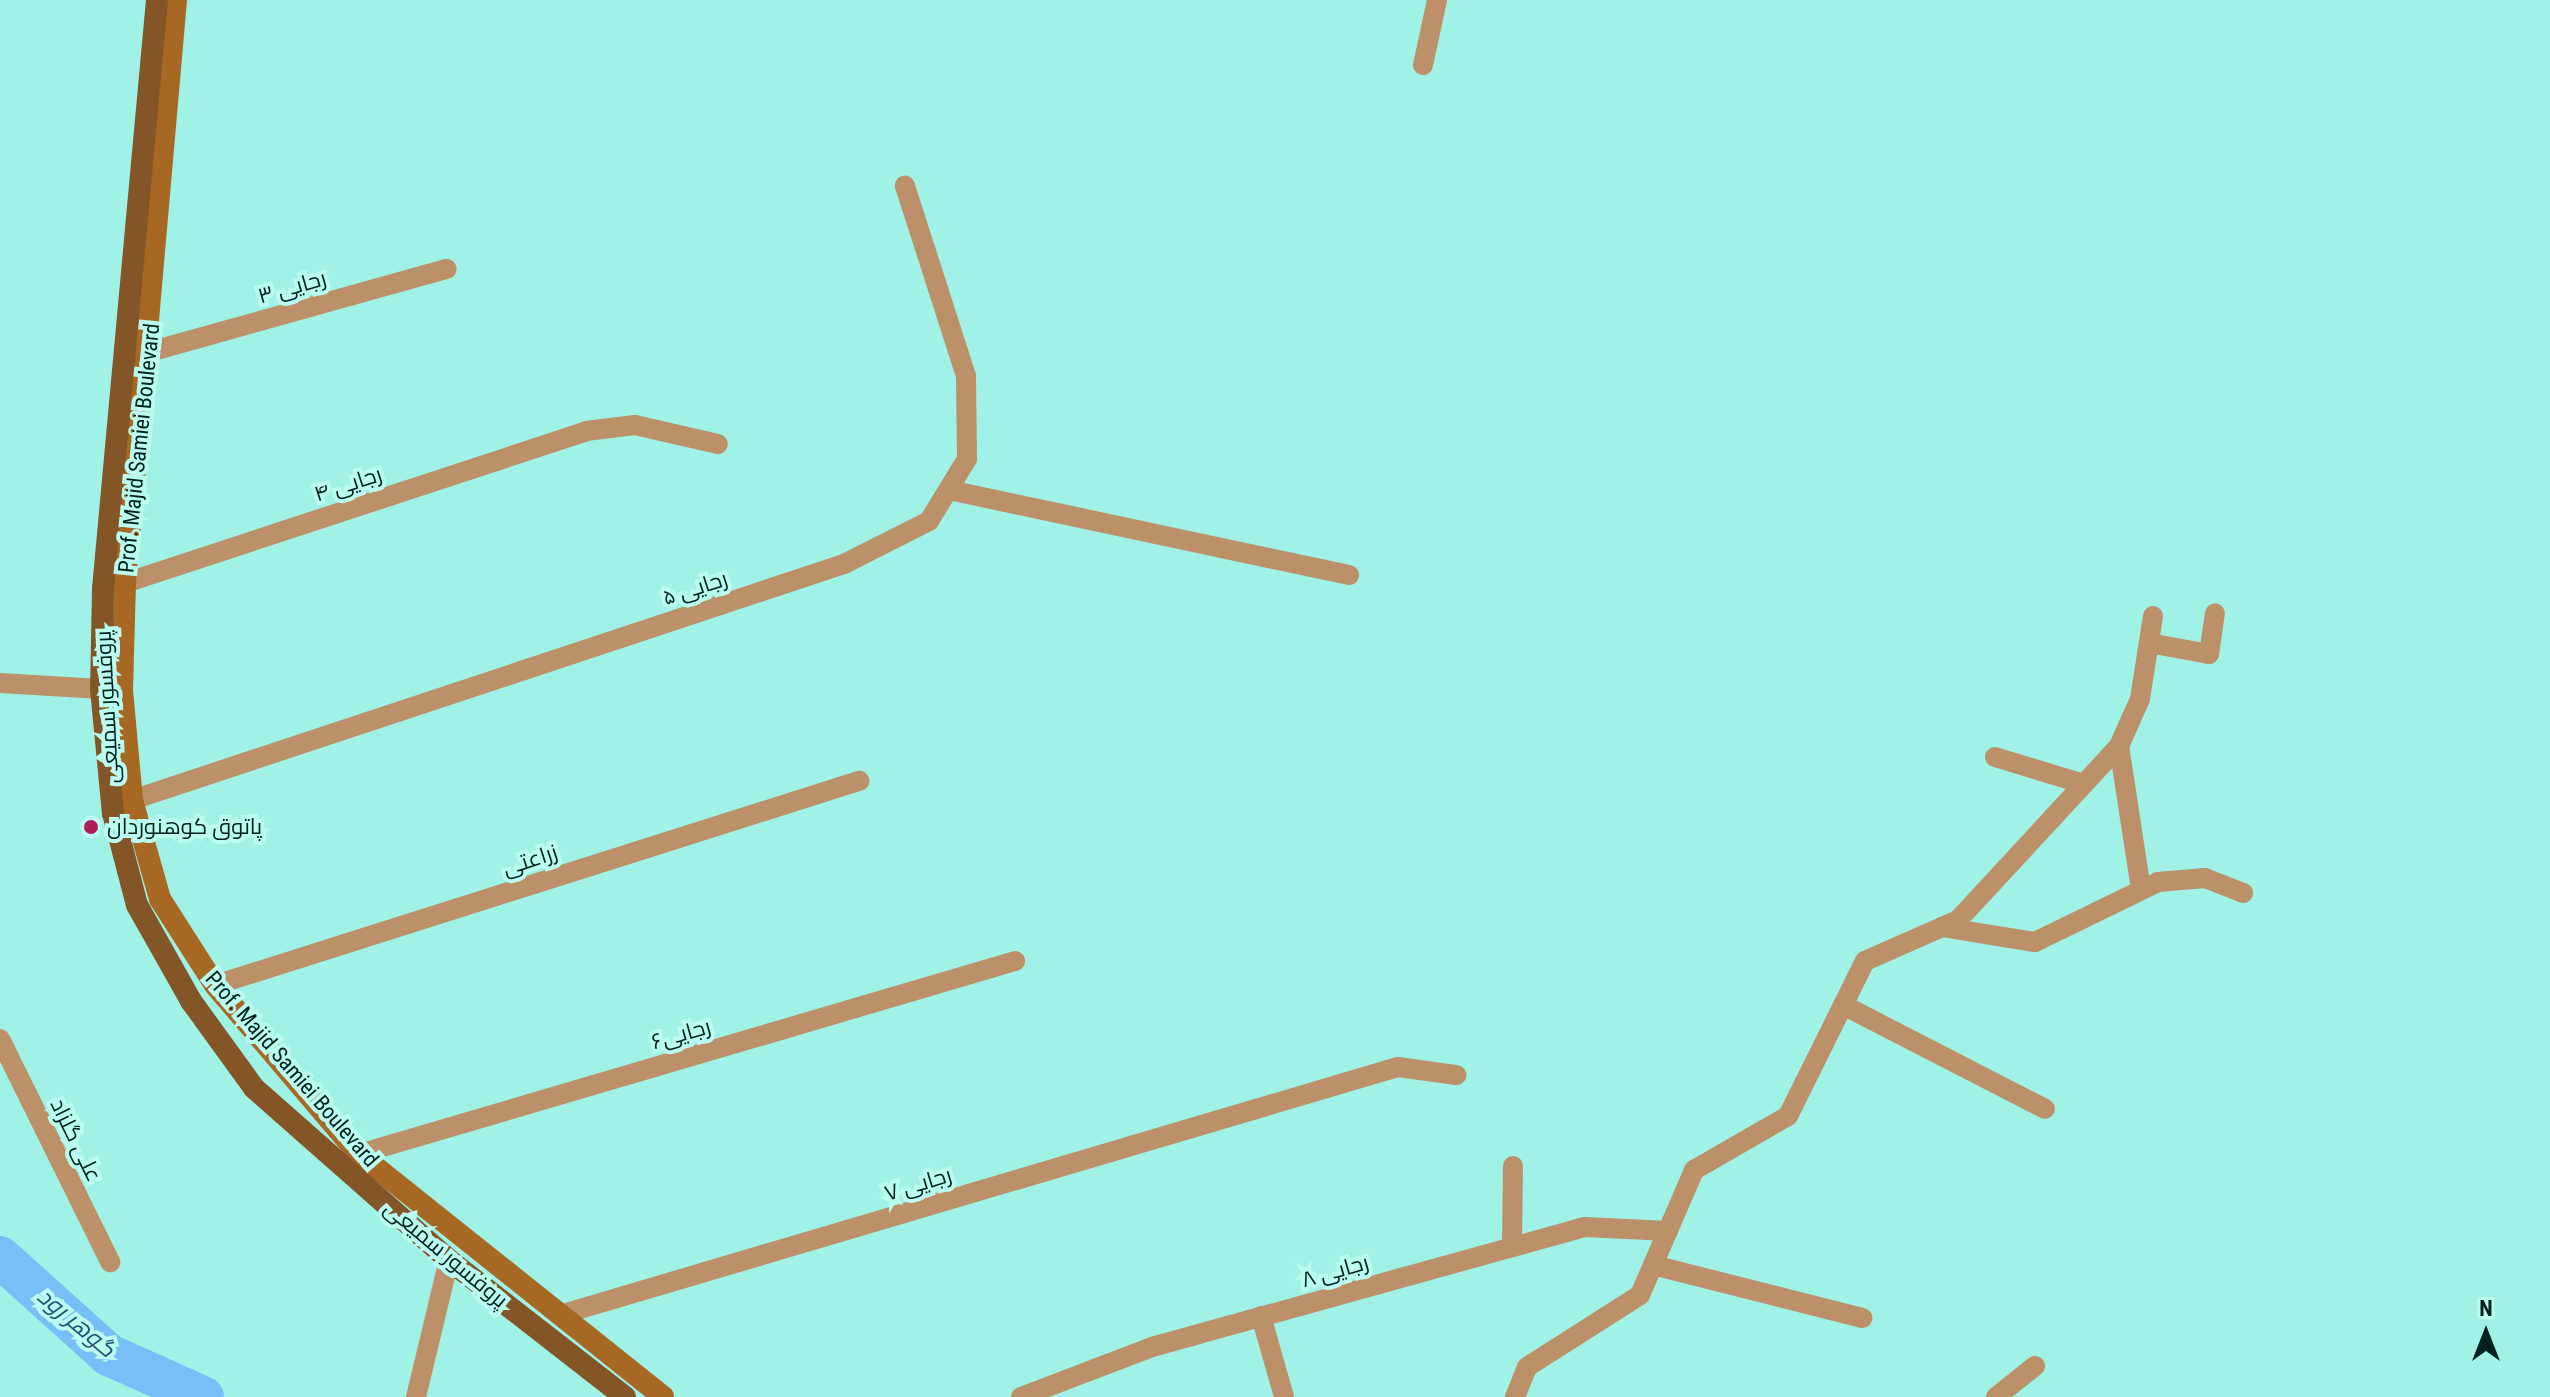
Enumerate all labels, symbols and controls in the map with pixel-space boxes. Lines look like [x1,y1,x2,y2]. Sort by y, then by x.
street label: رجایی ۳ [255,265,329,309]
street label: Prof. Majid Samiei Boulevard [113,322,165,574]
street label: رجایی ۴ [311,461,385,507]
street label: رجایی ۵ [659,565,731,611]
street label: پروفسور سمیعی [90,630,124,784]
place label: پاتوق کوهنوردان [107,814,262,840]
marker: پاتوق کوهنوردان [82,818,100,836]
street label: زراعتی [499,839,561,881]
street label: Prof. Majid Samiei Boulevard [200,966,384,1172]
street label: رجایی۶ [648,1013,714,1055]
street label: علی گلزاد [45,1094,107,1186]
street label: رجایی ۷ [881,1161,955,1207]
street label: پروفسور سمیعی [379,1195,513,1313]
street label: رجایی ۸ [1298,1249,1372,1293]
water label: گوهر رود [31,1282,121,1364]
north arrow [2446,1293,2526,1373]
text: N [2479,1296,2493,1321]

